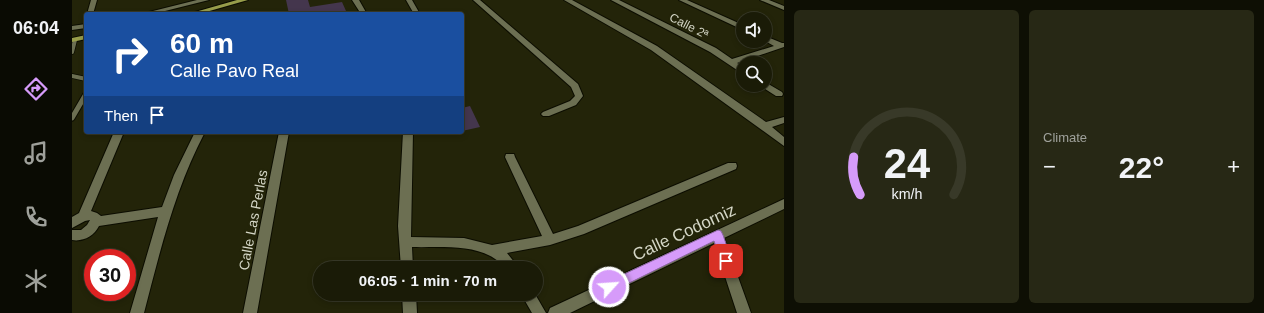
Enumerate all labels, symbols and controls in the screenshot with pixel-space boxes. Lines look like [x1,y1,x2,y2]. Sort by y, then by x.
street label: Calle 2ª [667,10,711,42]
map controls [736,12,772,92]
button: sound [736,12,772,48]
text: 06:04 [13,18,59,38]
icon: right [104,28,156,80]
text: 60 m [170,28,234,59]
button: search [736,56,772,92]
text: Calle Pavo Real [170,61,299,81]
icon: directions [22,75,50,103]
icon: arrive [146,104,168,126]
text: Then [104,107,138,124]
text: Climate [1043,130,1087,145]
icon: music [22,139,50,167]
text: 24 [883,139,930,186]
text: 22° [1119,151,1164,184]
text: − [1043,154,1056,179]
text: + [1227,154,1240,179]
street label: Calle Las Perlas [235,168,271,272]
text: km/h [891,185,922,201]
street label: Calle Codorniz [630,200,739,265]
icon: phone [22,203,50,231]
pin [709,244,743,278]
speed limit sign: 30 [84,249,136,301]
icon: arrive [715,250,737,272]
position arrow [588,266,630,308]
icon: climate [22,267,50,295]
text: 06:05 · 1 min · 70 m [359,272,497,289]

